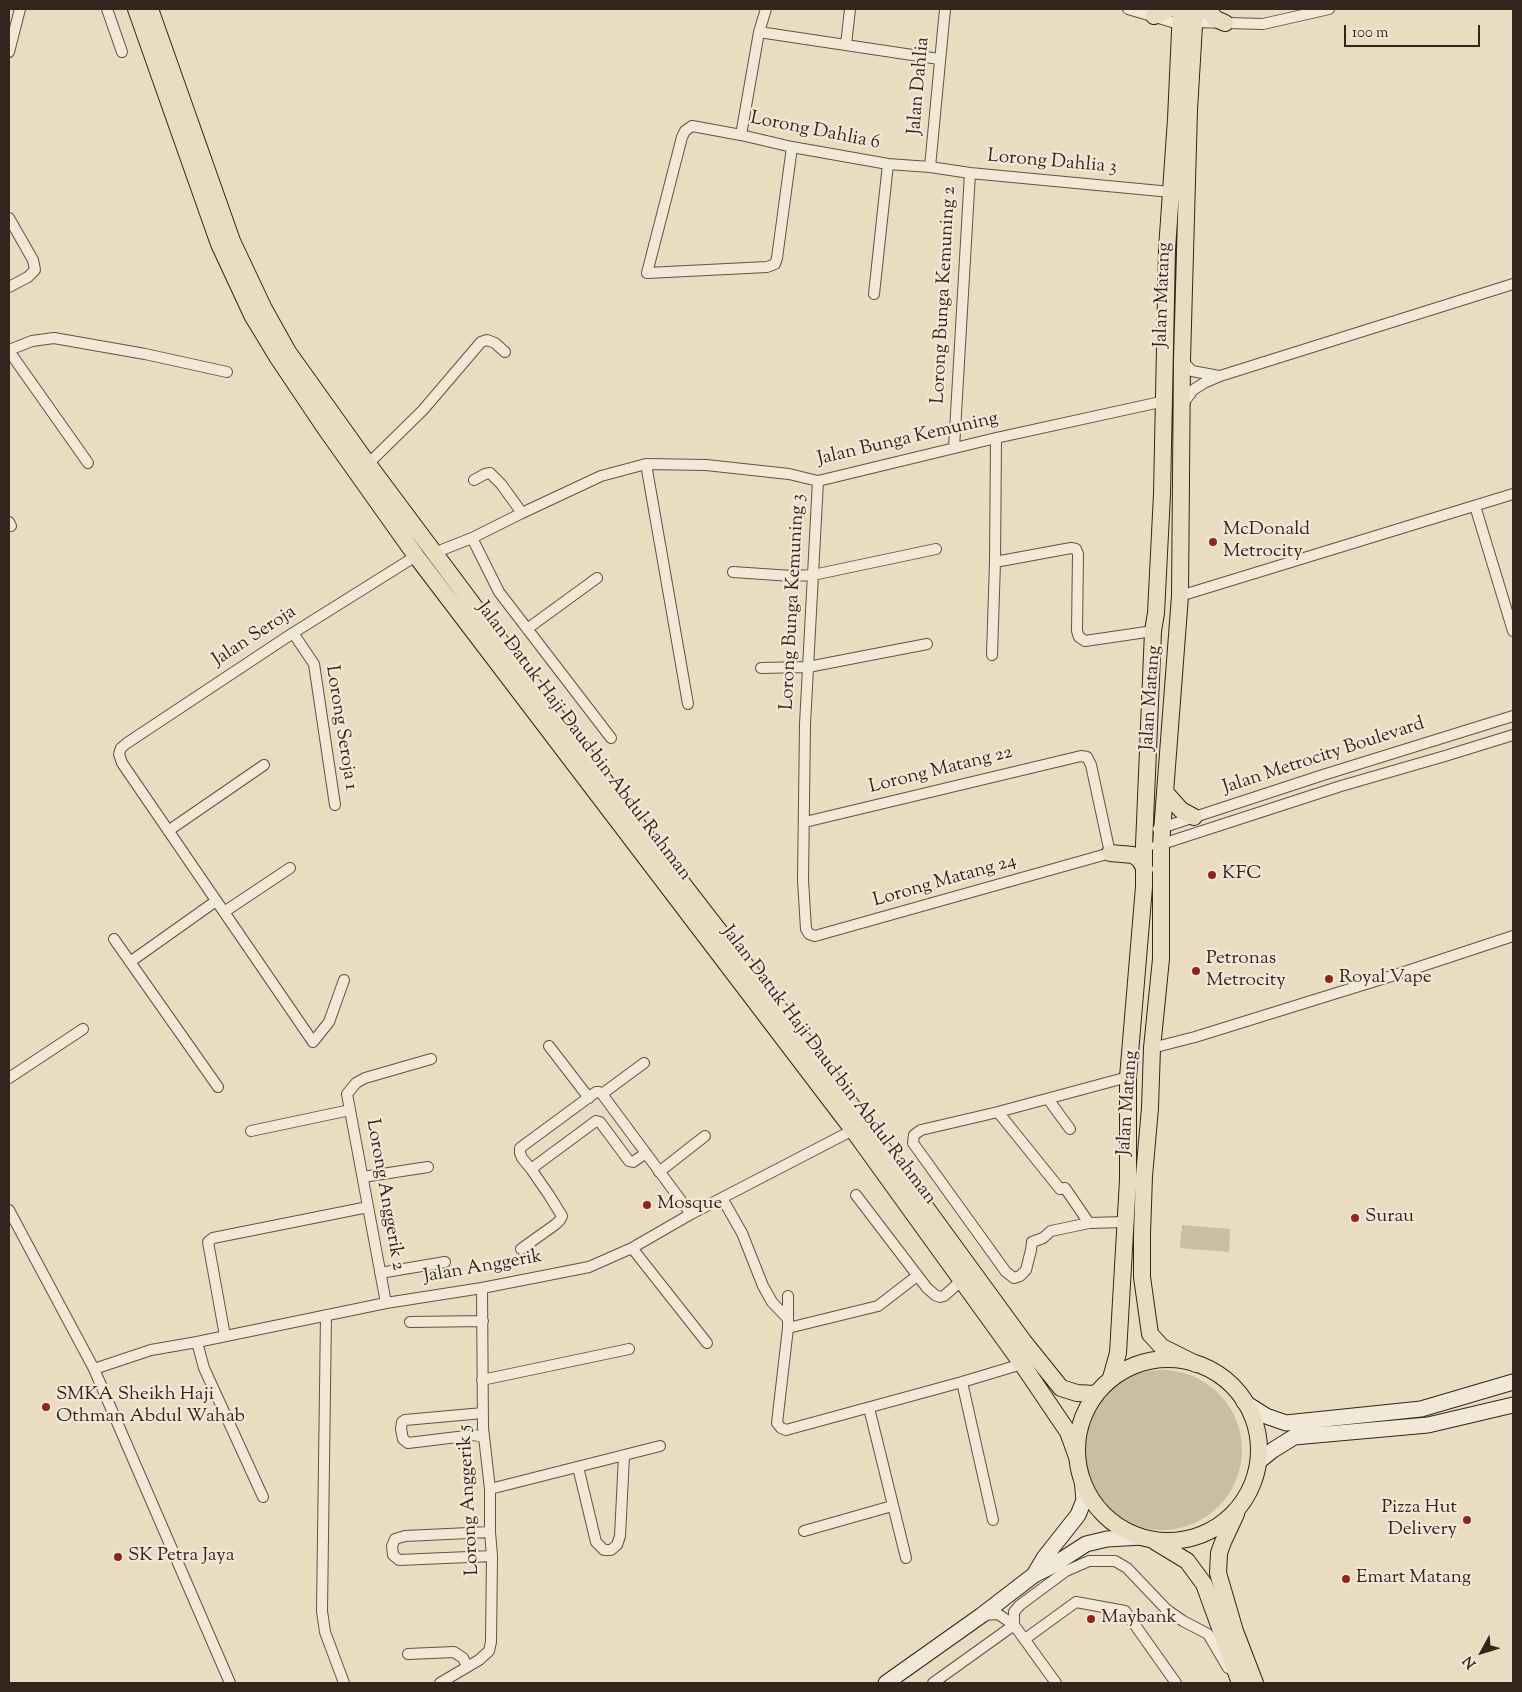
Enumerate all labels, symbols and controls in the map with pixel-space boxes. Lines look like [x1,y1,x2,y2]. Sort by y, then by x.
scale bar [1347,15,1483,47]
text: 100 m [1352,23,1388,44]
street label: Jalan Dahlia [904,36,936,136]
street label: Lorong Dahlia 6 [748,108,882,156]
street label: Lorong Dahlia 3 [986,146,1118,180]
street label: Lorong Bunga Kemuning 2 [928,186,962,404]
street label: Jalan Matang [1151,242,1177,348]
street label: Jalan Bunga Kemuning [815,408,1001,472]
street label: Lorong Bunga Kemuning 3 [777,493,811,711]
place label: McDonald Metrocity [1223,520,1310,564]
marker: McDonald Metrocity [1207,536,1219,548]
street label: Jalan Datuk Haji Daud bin Abdul Rahman [471,598,695,886]
street label: Jalan Seroja [209,602,301,672]
street label: Jalan Matang [1137,645,1167,751]
street label: Lorong Seroja 1 [319,664,361,792]
street label: Jalan Metrocity Boulevard [1220,714,1428,800]
street label: Lorong Matang 22 [867,742,1015,800]
street label: Lorong Matang 24 [871,851,1019,913]
place label: KFC [1222,864,1262,886]
marker: KFC [1206,869,1218,881]
street label: Jalan Datuk Haji Daud bin Abdul Rahman [716,922,940,1210]
place label: Petronas Metrocity [1206,949,1286,993]
marker: Petronas Metrocity [1190,965,1202,977]
place label: Royal Vape [1339,968,1432,990]
marker: Royal Vape [1323,973,1335,985]
street label: Jalan Matang [1114,1050,1144,1156]
street label: Lorong Anggerik 2 [359,1118,409,1272]
place label: Mosque [657,1194,722,1216]
marker: Mosque [641,1199,653,1211]
place label: Surau [1365,1207,1414,1229]
marker: Surau [1349,1212,1361,1224]
street label: Jalan Anggerik [422,1246,544,1290]
place label: SMKA Sheikh Haji Othman Abdul Wahab [56,1385,245,1429]
marker: SMKA Sheikh Haji Othman Abdul Wahab [40,1401,52,1413]
street label: Lorong Anggerik 5 [455,1424,485,1576]
place label: Pizza Hut Delivery [1382,1498,1457,1542]
marker: Pizza Hut Delivery [1461,1514,1473,1526]
place label: SK Petra Jaya [128,1546,234,1568]
marker: SK Petra Jaya [112,1551,124,1563]
place label: Emart Matang [1356,1568,1471,1590]
marker: Emart Matang [1340,1573,1352,1585]
place label: Maybank [1101,1608,1177,1630]
marker: Maybank [1085,1613,1097,1625]
north arrow [1457,1627,1507,1677]
text: N [1459,1651,1482,1672]

